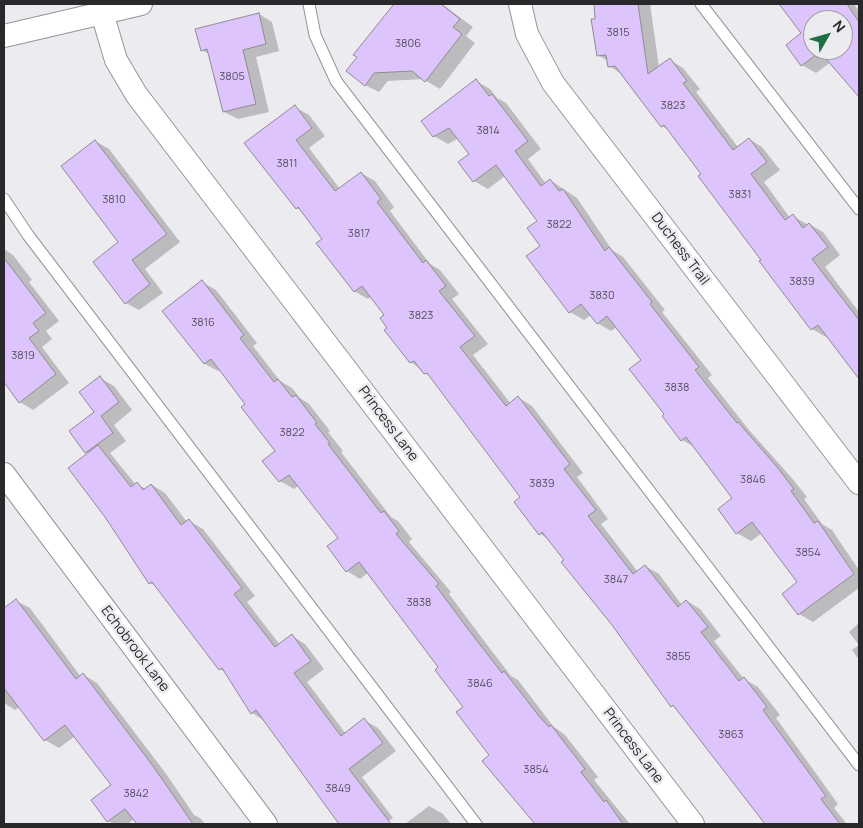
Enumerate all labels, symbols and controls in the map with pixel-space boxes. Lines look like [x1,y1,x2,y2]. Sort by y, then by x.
north arrow [803,10,853,60]
text: N [829,16,850,36]
house number: 3815 [606,26,630,40]
house number: 3806 [395,37,421,51]
house number: 3805 [219,70,245,84]
house number: 3823 [661,99,685,113]
house number: 3814 [476,124,500,138]
house number: 3811 [276,157,298,171]
house number: 3831 [729,188,751,202]
house number: 3810 [102,193,126,207]
street label: Duchess Trail [647,210,713,288]
house number: 3822 [546,218,572,232]
house number: 3817 [348,227,370,241]
house number: 3839 [789,275,815,289]
house number: 3830 [589,289,615,303]
house number: 3823 [409,309,433,323]
house number: 3816 [191,316,215,330]
house number: 3819 [11,349,35,363]
house number: 3838 [665,381,689,395]
street label: Princess Lane [354,383,422,465]
house number: 3822 [279,426,305,440]
house number: 3846 [740,473,766,487]
house number: 3839 [529,477,555,491]
house number: 3854 [795,546,821,560]
house number: 3847 [604,573,628,587]
house number: 3838 [407,596,431,610]
street label: Echobrook Lane [97,603,173,695]
house number: 3855 [665,650,691,664]
house number: 3846 [467,677,493,691]
street label: Princess Lane [599,705,667,787]
house number: 3863 [718,728,744,742]
house number: 3854 [523,763,549,777]
house number: 3849 [325,782,351,796]
house number: 3842 [123,787,149,801]

